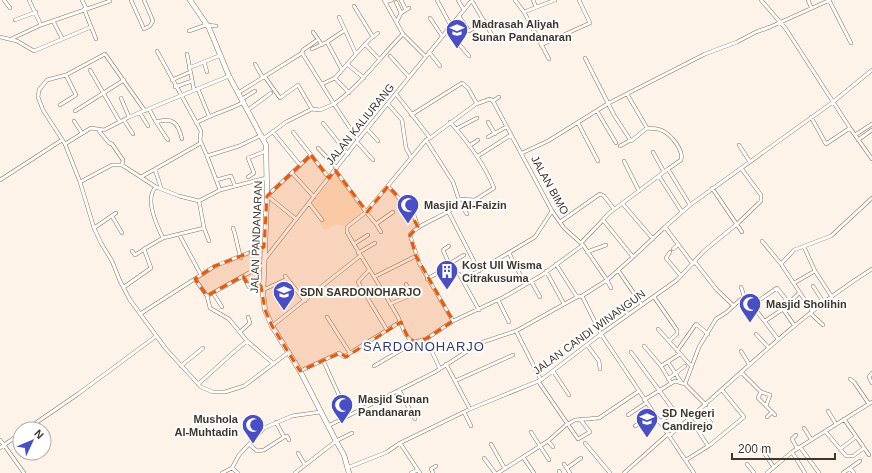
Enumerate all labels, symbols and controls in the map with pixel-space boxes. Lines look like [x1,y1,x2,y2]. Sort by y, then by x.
school or university icon: Madrasah Aliyah Sunan Pandanaran [444,17,470,50]
place label: Madrasah Aliyah Sunan Pandanaran [472,18,572,43]
street label: JALAN KALIURANG [324,81,396,167]
street label: JALAN BIMO [529,153,571,217]
street label: JALAN PANDANARAN [248,180,264,294]
mosque icon: Masjid Al-Faizin [395,192,421,225]
place label: Masjid Al-Faizin [424,199,507,211]
building icon: Kost UII Wisma Citrakusuma [434,258,460,291]
place label: Kost UII Wisma Citrakusuma [462,259,543,284]
school or university icon: SDN SARDONOHARJO [271,279,297,312]
place label: SDN SARDONOHARJO [300,286,421,298]
street label: JALAN CANDI WINANGUN [531,287,647,377]
mosque icon: Masjid Sholihin [737,291,763,324]
place label: Masjid Sholihin [766,298,847,310]
district label: SARDONOHARJO [363,339,485,354]
mosque icon: Masjid Sunan Pandanaran [329,392,355,425]
place label: Masjid Sunan Pandanaran [358,393,429,418]
school or university icon: SD Negeri Candirejo [634,406,660,439]
place label: SD Negeri Candirejo [662,407,715,432]
mosque icon: Mushola Al-Muhtadin [240,412,266,445]
place label: Mushola Al-Muhtadin [174,413,239,438]
north arrow [12,421,52,461]
text: N [32,427,46,441]
scale bar [732,435,835,461]
text: 200 m [738,442,771,456]

